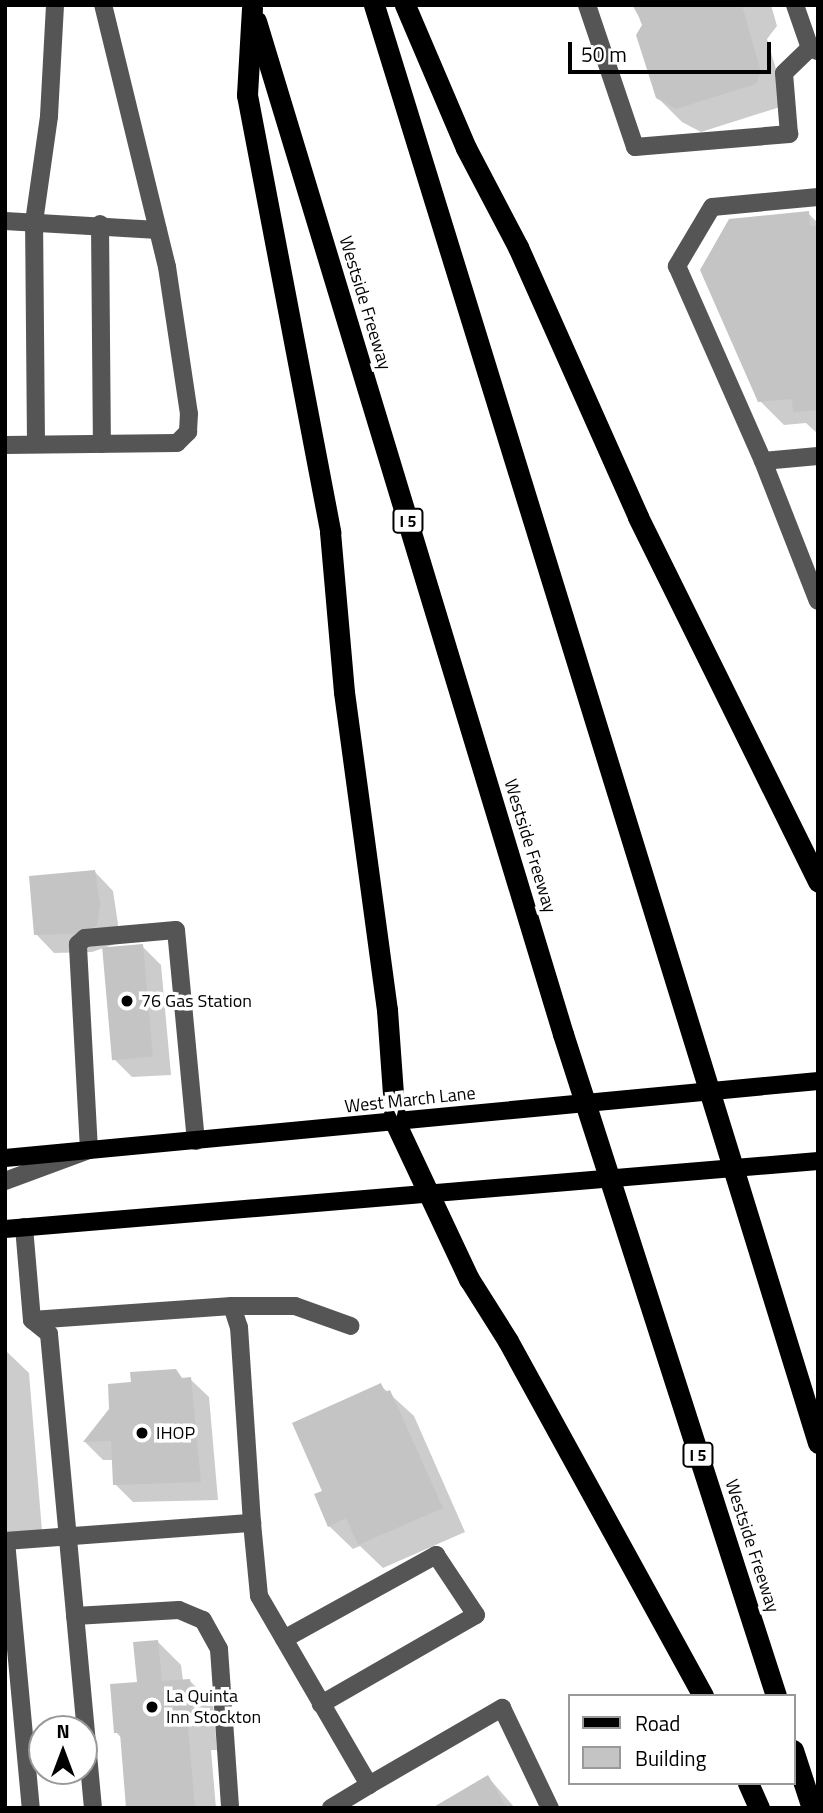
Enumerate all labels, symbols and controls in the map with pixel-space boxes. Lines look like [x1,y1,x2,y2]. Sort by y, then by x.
scale bar [571,28,774,72]
text: 50 m [581,38,627,70]
street label: Westside Freeway [334,234,396,372]
road number: I 5 [392,508,424,534]
street label: Westside Freeway [499,777,561,915]
place label: 76 Gas Station [141,990,252,1012]
marker: 76 Gas Station [119,993,135,1009]
street label: West March Lane [344,1082,476,1118]
place label: IHOP [156,1422,195,1444]
marker: IHOP [134,1425,150,1441]
road number: I 5 [682,1442,714,1468]
street label: Westside Freeway [720,1477,784,1615]
place label: La Quinta Inn Stockton [166,1686,261,1728]
legend [568,1694,795,1785]
marker: La Quinta Inn Stockton [144,1699,160,1715]
text: Road [635,1707,680,1739]
north arrow [28,1715,98,1785]
text: N [56,1716,70,1745]
text: Building [635,1742,706,1774]

